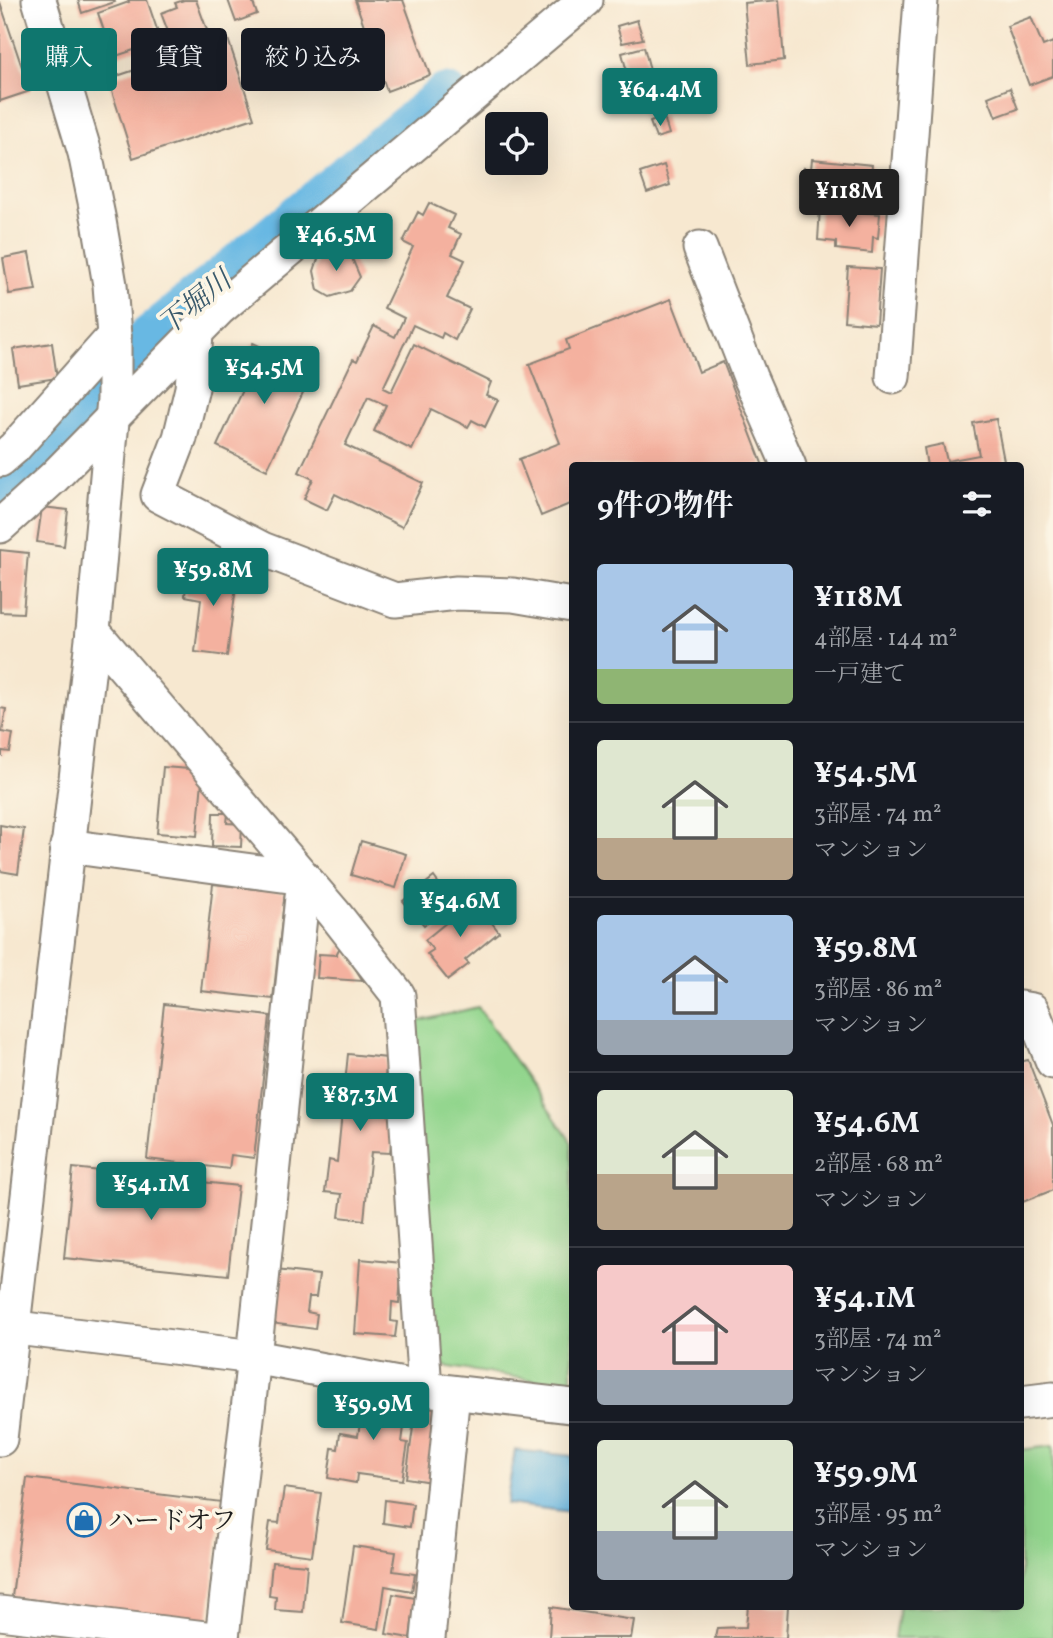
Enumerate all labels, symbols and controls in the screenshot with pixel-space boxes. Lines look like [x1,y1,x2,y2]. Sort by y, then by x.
chip: 購入 [21,28,117,91]
chip: 賃貸 [131,28,227,91]
chip: 絞り込み [241,28,385,91]
pin: ¥64.4M [603,68,717,128]
text: ¥64.4M [618,75,702,107]
map controls [485,112,548,175]
button: locate [485,112,548,175]
pin: ¥118M [800,170,898,229]
text: ¥118M [815,176,883,208]
pin: ¥46.5M [279,214,393,273]
text: ¥46.5M [296,220,376,252]
water label: 下堀川 [151,260,243,346]
pin: ¥54.5M [207,346,321,406]
text: ¥54.5M [224,353,304,385]
icon: filters [958,485,996,523]
text: 9件の物件 [597,486,734,528]
pin: ¥59.8M [156,548,270,608]
text: ¥59.8M [173,555,253,587]
text: ¥118M [814,577,902,619]
icon: home [653,592,737,676]
text: 4部屋 · 144 m² [814,623,957,655]
text: 一戸建て [814,659,906,691]
text: ¥54.5M [814,753,917,795]
icon: home [653,768,737,852]
text: 3部屋 · 74 m² [814,799,942,831]
text: マンション [814,835,928,867]
pin: ¥54.6M [403,880,517,939]
text: ¥54.6M [420,886,500,918]
text: ¥59.8M [814,928,918,970]
icon: home [653,943,737,1027]
text: 3部屋 · 86 m² [814,974,942,1006]
text: マンション [814,1010,928,1042]
pin: ¥87.3M [303,1074,417,1133]
text: ¥87.3M [322,1080,398,1112]
text: ¥54.6M [814,1103,920,1145]
icon: home [653,1118,737,1202]
text: 2部屋 · 68 m² [814,1149,943,1181]
pin: ¥54.1M [94,1162,208,1222]
text: ¥54.1M [112,1169,190,1201]
text: マンション [814,1185,928,1217]
text: ¥54.1M [814,1278,915,1320]
icon: home [653,1293,737,1377]
text: 3部屋 · 74 m² [814,1324,942,1356]
text: マンション [814,1360,928,1392]
pin: ¥59.9M [316,1382,430,1442]
text: ¥59.9M [333,1389,413,1421]
text: ¥59.9M [814,1453,918,1495]
icon: home [653,1468,737,1552]
text: 3部屋 · 95 m² [814,1499,942,1531]
shop icon: ハードオフ [65,1501,103,1539]
place label: ハードオフ [108,1504,236,1540]
text: マンション [814,1535,928,1567]

